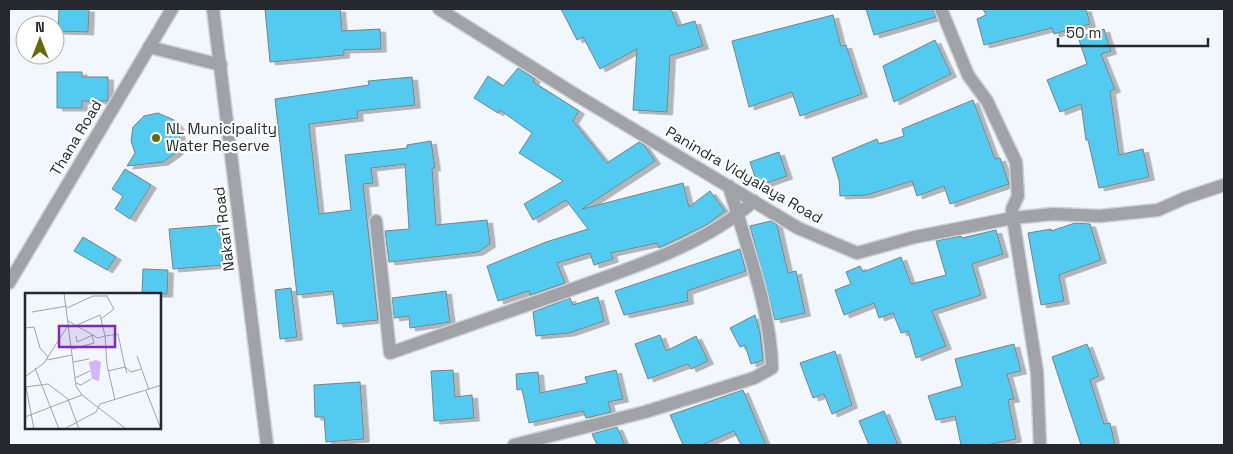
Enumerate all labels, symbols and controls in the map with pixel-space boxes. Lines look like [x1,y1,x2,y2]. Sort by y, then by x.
north arrow [15,15,65,65]
scale bar [1058,15,1208,47]
text: N [35,18,45,36]
text: 50 m [1066,23,1101,42]
street label: Thana Road [46,96,106,179]
place label: NL Municipality Water Reserve [166,119,277,155]
street label: Panindra Vidyalaya Road [662,122,826,227]
marker: NL Municipality Water Reserve [150,132,162,144]
street label: Nakari Road [209,186,238,272]
inset map [25,293,161,429]

